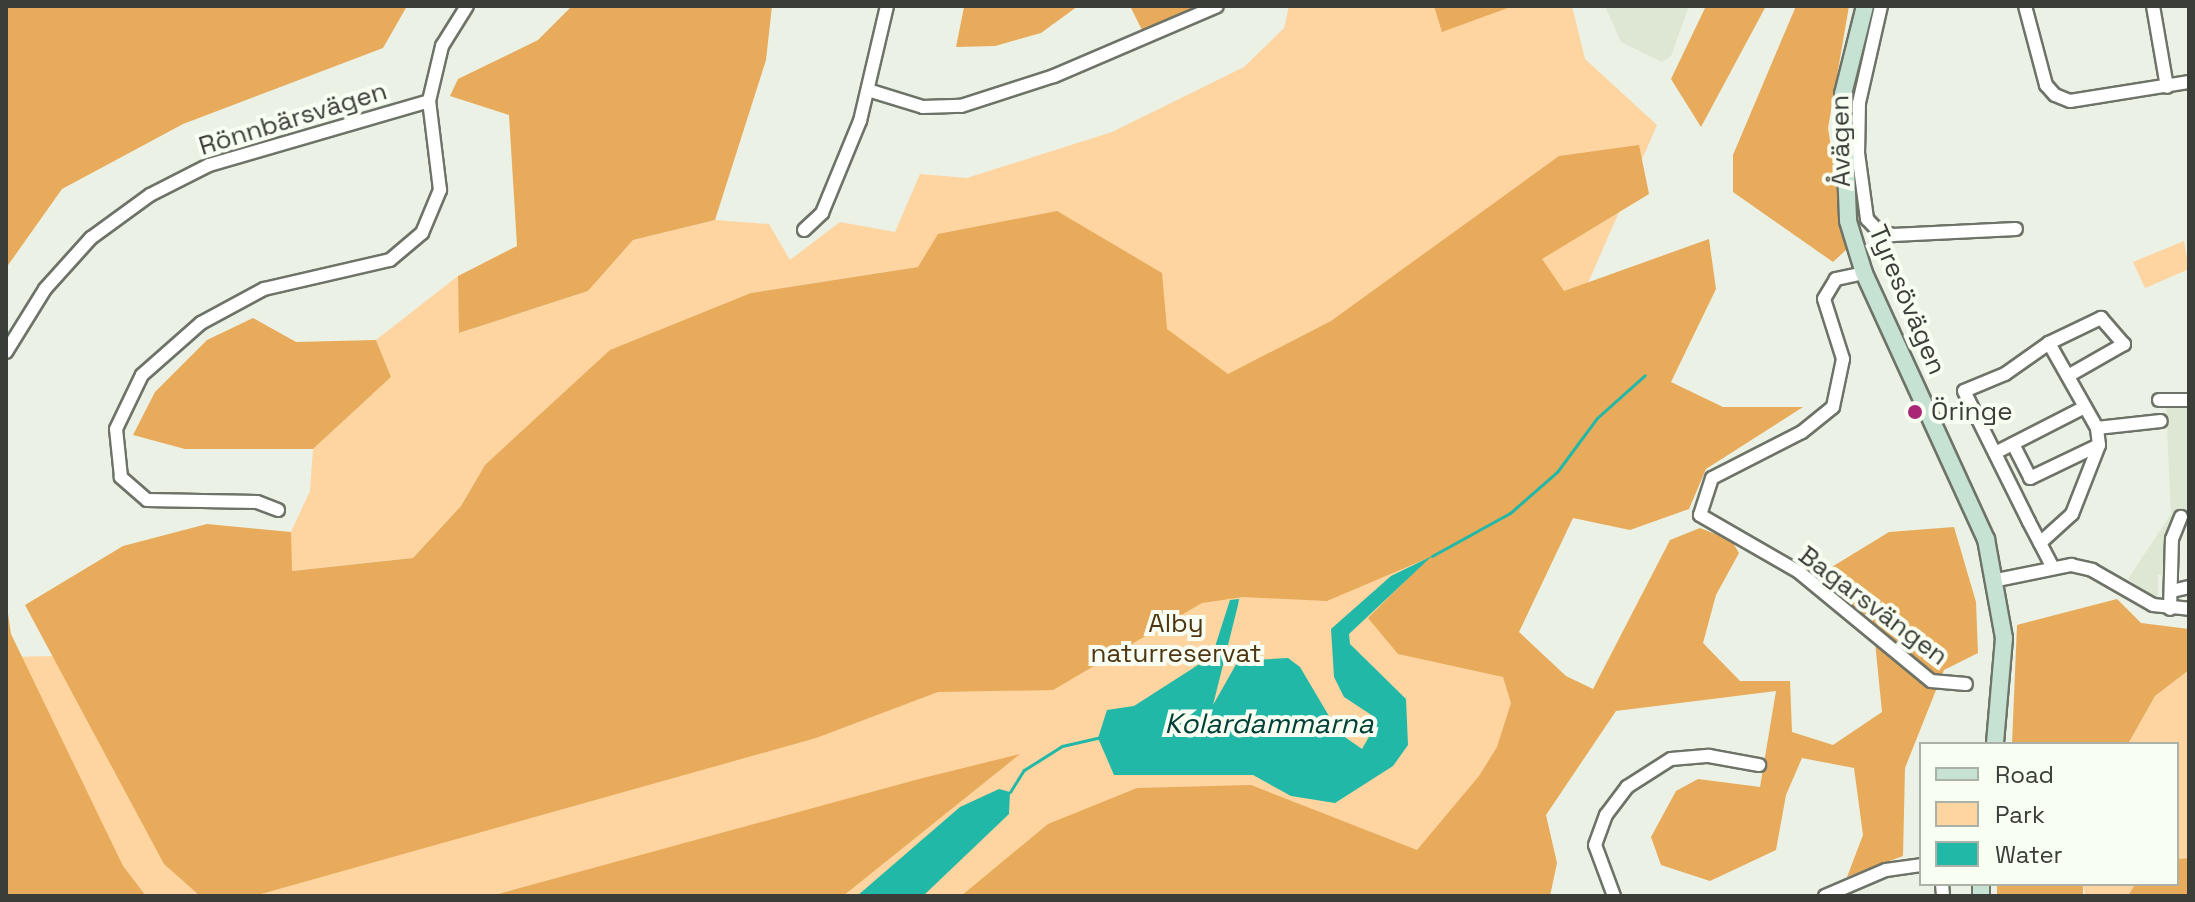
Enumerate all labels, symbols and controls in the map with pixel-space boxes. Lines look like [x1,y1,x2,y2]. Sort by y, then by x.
street label: Rönnbärsvägen [195,76,391,162]
street label: Åvägen [1825,95,1857,187]
street label: Tyresövägen [1862,221,1952,379]
place label: Öringe [1931,396,2013,428]
marker: Öringe [1906,403,1924,421]
street label: Bagarsvängen [1792,540,1954,672]
park label: Alby naturreservat [1090,608,1262,670]
water label: Kolardammarna [1164,706,1374,740]
legend [1919,742,2179,886]
text: Road [1995,759,2054,790]
text: Park [1995,799,2045,830]
text: Water [1995,839,2063,870]

